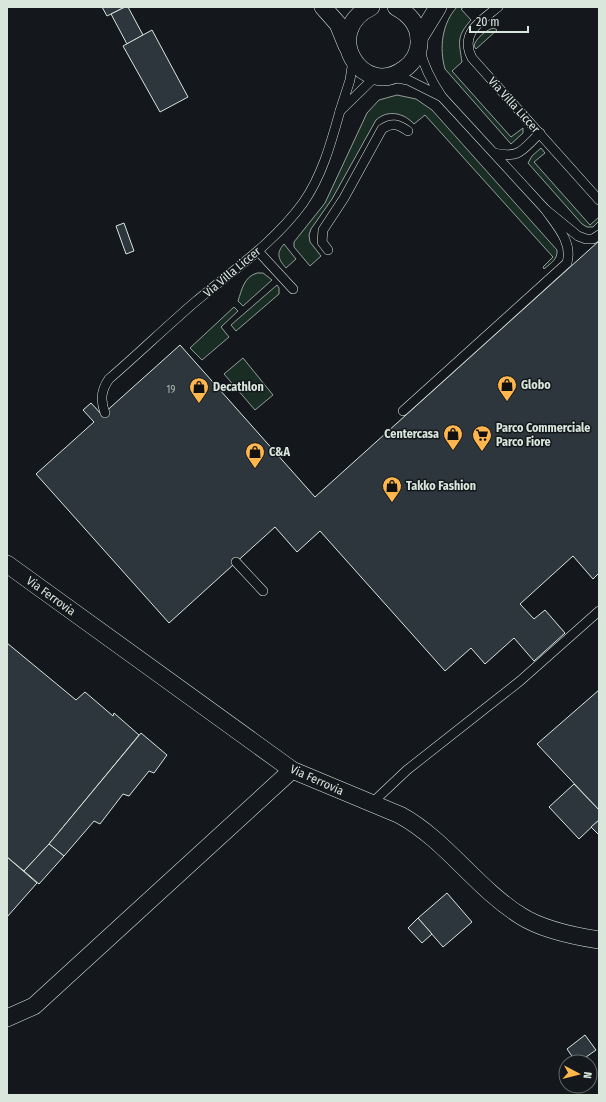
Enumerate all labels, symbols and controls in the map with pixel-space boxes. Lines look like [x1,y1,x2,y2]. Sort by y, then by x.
scale bar [470,8,528,34]
text: 20 m [476,15,500,29]
street label: Via Villa Liccer [485,74,543,136]
street label: Via Villa Liccer [201,244,264,300]
shop icon: Globo [496,374,518,402]
shop icon: Decathlon [188,376,210,404]
place label: Globo [521,378,551,392]
place label: Decathlon [213,380,264,394]
house number: 19 [167,384,176,396]
place label: Parco Commerciale Parco Fiore [496,421,590,449]
shop icon: Centercasa [442,423,464,451]
supermarket icon: Parco Commerciale Parco Fiore [471,424,493,452]
place label: Centercasa [384,427,439,441]
shop icon: C&A [244,441,266,469]
place label: C&A [269,445,290,459]
shop icon: Takko Fashion [381,475,403,503]
place label: Takko Fashion [406,479,476,493]
street label: Via Ferrovia [24,574,78,619]
street label: Via Ferrovia [288,762,346,798]
north arrow [558,1054,598,1094]
text: N [581,1071,594,1079]

